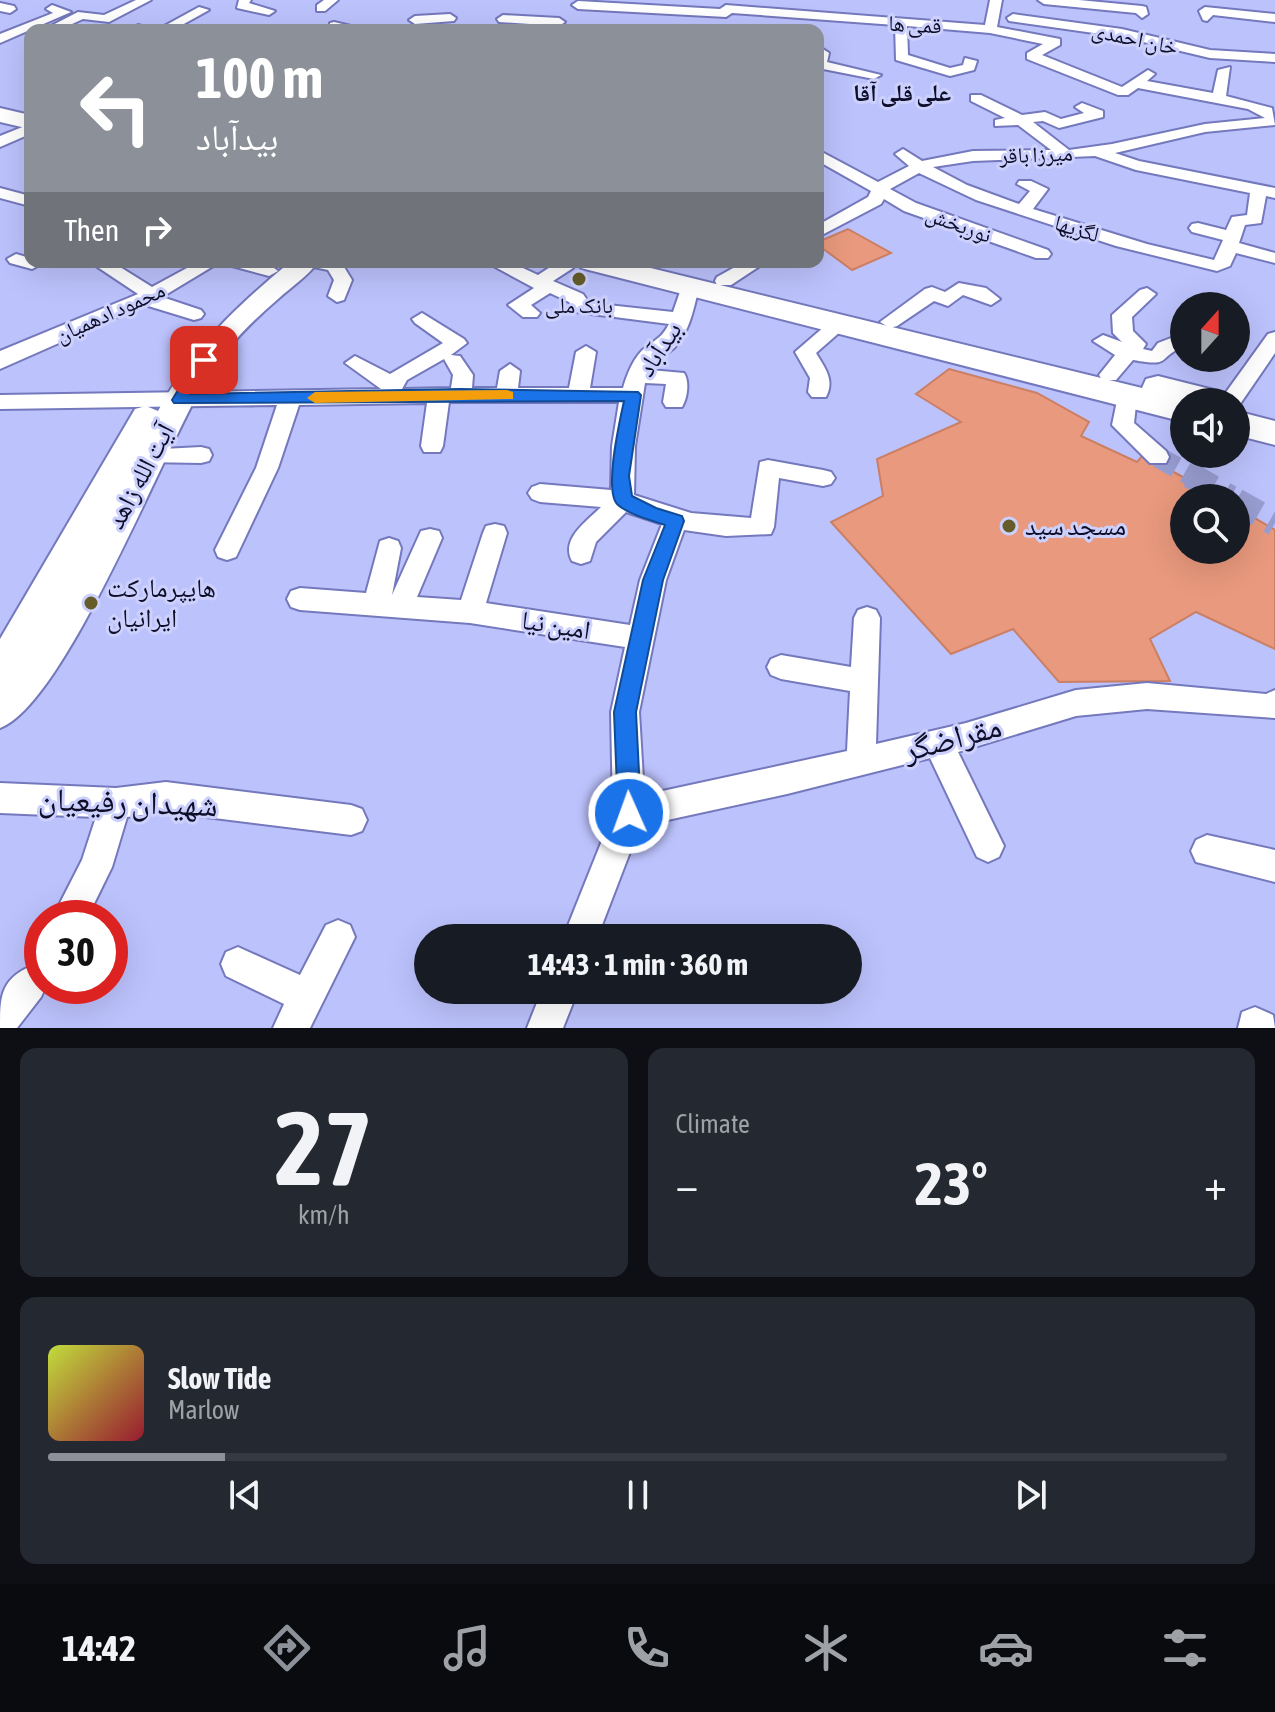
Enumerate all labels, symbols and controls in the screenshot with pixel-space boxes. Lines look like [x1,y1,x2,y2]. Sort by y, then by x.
street label: قمی ها [888,10,942,39]
street label: خان احمدی [1089,16,1181,61]
text: 100 m [196,46,323,110]
icon: left [64,56,168,160]
district label: علی قلی آقا [853,79,951,107]
text: بیدآباد [196,116,278,158]
street label: میرزا باقر [998,140,1073,168]
street label: نوربخش [922,200,995,249]
icon: right [135,208,179,252]
street label: لگزیها [1052,209,1102,247]
text: Then [64,213,119,247]
marker: بانک ملی [570,270,588,288]
street label: محمود ادهمیان [51,276,169,349]
place label: بانک ملی [545,292,613,319]
north arrow [1170,292,1250,372]
map controls [1170,292,1250,564]
street label: بیدآباد [630,316,688,382]
pin [170,326,238,394]
icon: arrive [182,338,226,382]
button: sound [1170,388,1250,468]
street label: آیت الله زاهد [100,417,181,534]
button: search [1170,484,1250,564]
place label: مسجد سید [1025,511,1126,541]
marker: مسجد سید [1000,517,1018,535]
place label: هایپرمارکت ایرانیان [107,573,216,634]
marker: هایپرمارکت ایرانیان [82,594,100,612]
street label: امین نیا [519,605,593,646]
street label: مقراضگر [898,707,1005,769]
position arrow [587,771,671,855]
street label: شهیدان رفیعیان [38,780,218,824]
speed limit sign: 30 [24,900,128,1004]
text: 14:43 · 1 min · 360 m [528,947,748,981]
text: 27 [275,1088,373,1207]
text: Climate [676,1109,750,1139]
text: 23° [915,1149,988,1218]
text: − [676,1159,698,1209]
text: + [1204,1159,1227,1209]
text: km/h [298,1200,350,1230]
text: Slow Tide [168,1361,271,1395]
text: Marlow [168,1395,239,1425]
icon: previous [223,1473,267,1517]
icon: pause [616,1473,660,1517]
icon: next [1009,1473,1053,1517]
icon: directions [259,1620,315,1676]
icon: music [439,1620,495,1676]
icon: phone [619,1620,675,1676]
icon: climate [798,1620,854,1676]
icon: car [978,1620,1034,1676]
icon: filters [1157,1620,1213,1676]
text: 14:42 [62,1627,136,1669]

